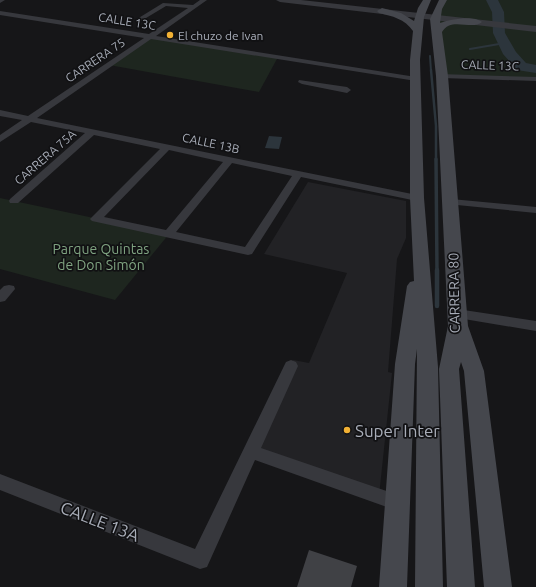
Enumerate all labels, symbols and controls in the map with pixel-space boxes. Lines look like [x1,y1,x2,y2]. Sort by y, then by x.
street label: CALLE 13C [97,10,157,32]
place label: El chuzo de Ivan [178,29,263,42]
marker: El chuzo de Ivan [165,30,175,40]
street label: CARRERA 75 [63,35,127,85]
street label: CALLE 13C [461,57,520,73]
street label: CARRERA 75A [12,127,78,187]
street label: CALLE 13B [181,131,241,155]
park label: Parque Quintas de Don Simón [53,241,149,273]
street label: CARRERA 80 [445,252,463,333]
place label: Super Inter [355,421,440,440]
marker: Super Inter [342,425,352,435]
street label: CALLE 13A [58,497,142,545]

